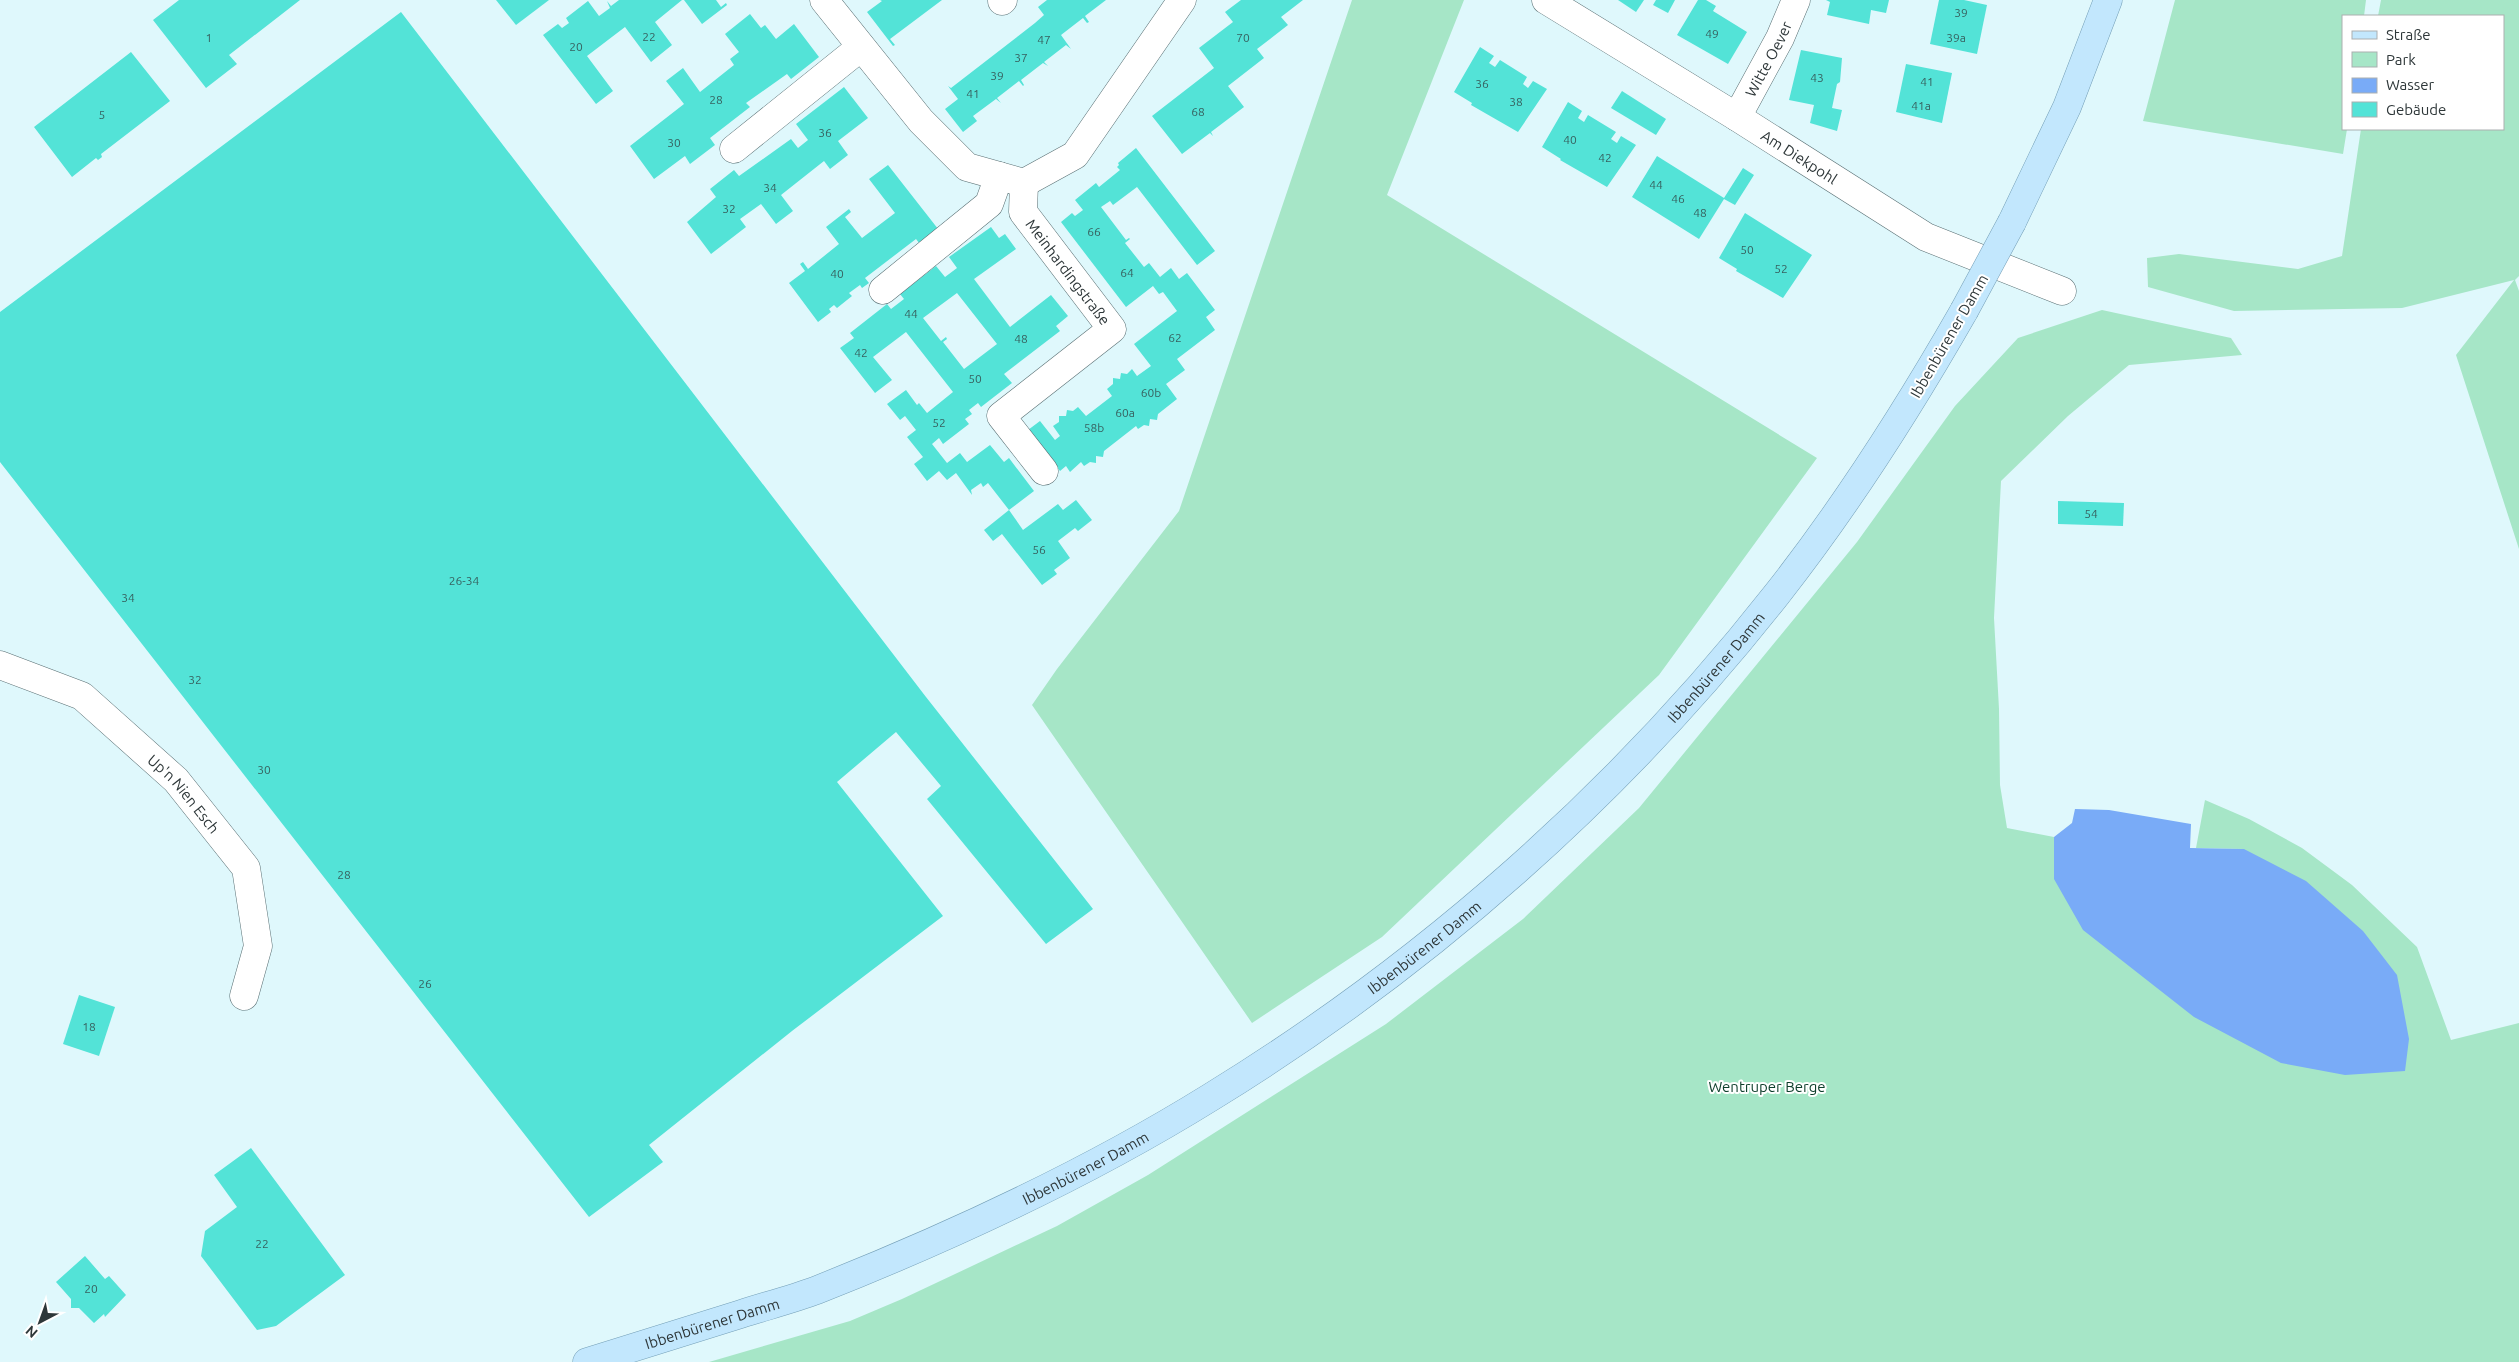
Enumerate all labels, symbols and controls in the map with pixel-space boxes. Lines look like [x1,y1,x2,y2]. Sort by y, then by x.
house number: 39 [1954,6,1968,19]
legend [2342,15,2504,130]
street label: Witte Oever [1741,18,1795,99]
text: Straße [2386,26,2430,43]
house number: 49 [1705,27,1719,40]
house number: 22 [642,30,656,43]
house number: 1 [206,31,212,44]
house number: 70 [1236,31,1250,44]
house number: 39a [1946,31,1966,44]
house number: 47 [1037,33,1051,46]
house number: 20 [569,40,583,53]
house number: 37 [1014,51,1028,64]
text: Park [2386,51,2416,68]
house number: 39 [990,69,1004,82]
house number: 43 [1810,71,1824,84]
house number: 41 [1920,75,1934,88]
text: Wasser [2386,76,2435,93]
house number: 36 [1475,77,1489,90]
house number: 41 [966,87,980,100]
house number: 28 [709,93,723,106]
house number: 38 [1509,95,1523,108]
house number: 41a [1911,99,1931,112]
text: Gebäude [2386,101,2446,118]
house number: 68 [1191,105,1205,118]
house number: 5 [99,108,105,121]
house number: 36 [818,126,832,139]
street label: Am Diekpohl [1758,126,1841,187]
house number: 40 [1563,133,1577,146]
house number: 30 [667,136,681,149]
house number: 42 [1598,151,1612,164]
house number: 44 [1649,178,1663,191]
house number: 34 [763,181,777,194]
house number: 46 [1671,192,1685,205]
house number: 32 [722,202,736,215]
house number: 48 [1693,206,1707,219]
street label: Meinhardingstraße [1023,215,1114,328]
house number: 66 [1087,225,1101,238]
house number: 50 [1740,243,1754,256]
house number: 52 [1774,262,1788,275]
house number: 64 [1120,266,1134,279]
house number: 40 [830,267,844,280]
street label: Ibbenbürener Damm [1907,271,1991,401]
house number: 44 [904,307,918,320]
house number: 62 [1168,331,1182,344]
house number: 48 [1014,332,1028,345]
house number: 42 [854,346,868,359]
house number: 50 [968,372,982,385]
house number: 60b [1141,386,1161,399]
house number: 60a [1115,406,1135,419]
house number: 52 [932,416,946,429]
house number: 58b [1084,421,1104,434]
house number: 54 [2084,507,2098,520]
house number: 56 [1032,543,1046,556]
house number: 26-34 [449,574,479,587]
house number: 34 [121,591,135,604]
street label: Ibbenbürener Damm [1664,609,1768,726]
house number: 32 [188,673,202,686]
street label: Up'n Nien Esch [145,751,223,836]
house number: 30 [257,763,271,776]
house number: 28 [337,868,351,881]
street label: Ibbenbürener Damm [1364,897,1484,997]
house number: 26 [418,977,432,990]
house number: 18 [82,1020,96,1033]
park label: Wentruper Berge [1708,1078,1826,1095]
street label: Ibbenbürener Damm [1019,1128,1151,1207]
house number: 22 [255,1237,269,1250]
house number: 20 [84,1282,98,1295]
street label: Ibbenbürener Damm [643,1294,781,1352]
north arrow [15,1297,65,1347]
text: N [22,1322,41,1341]

